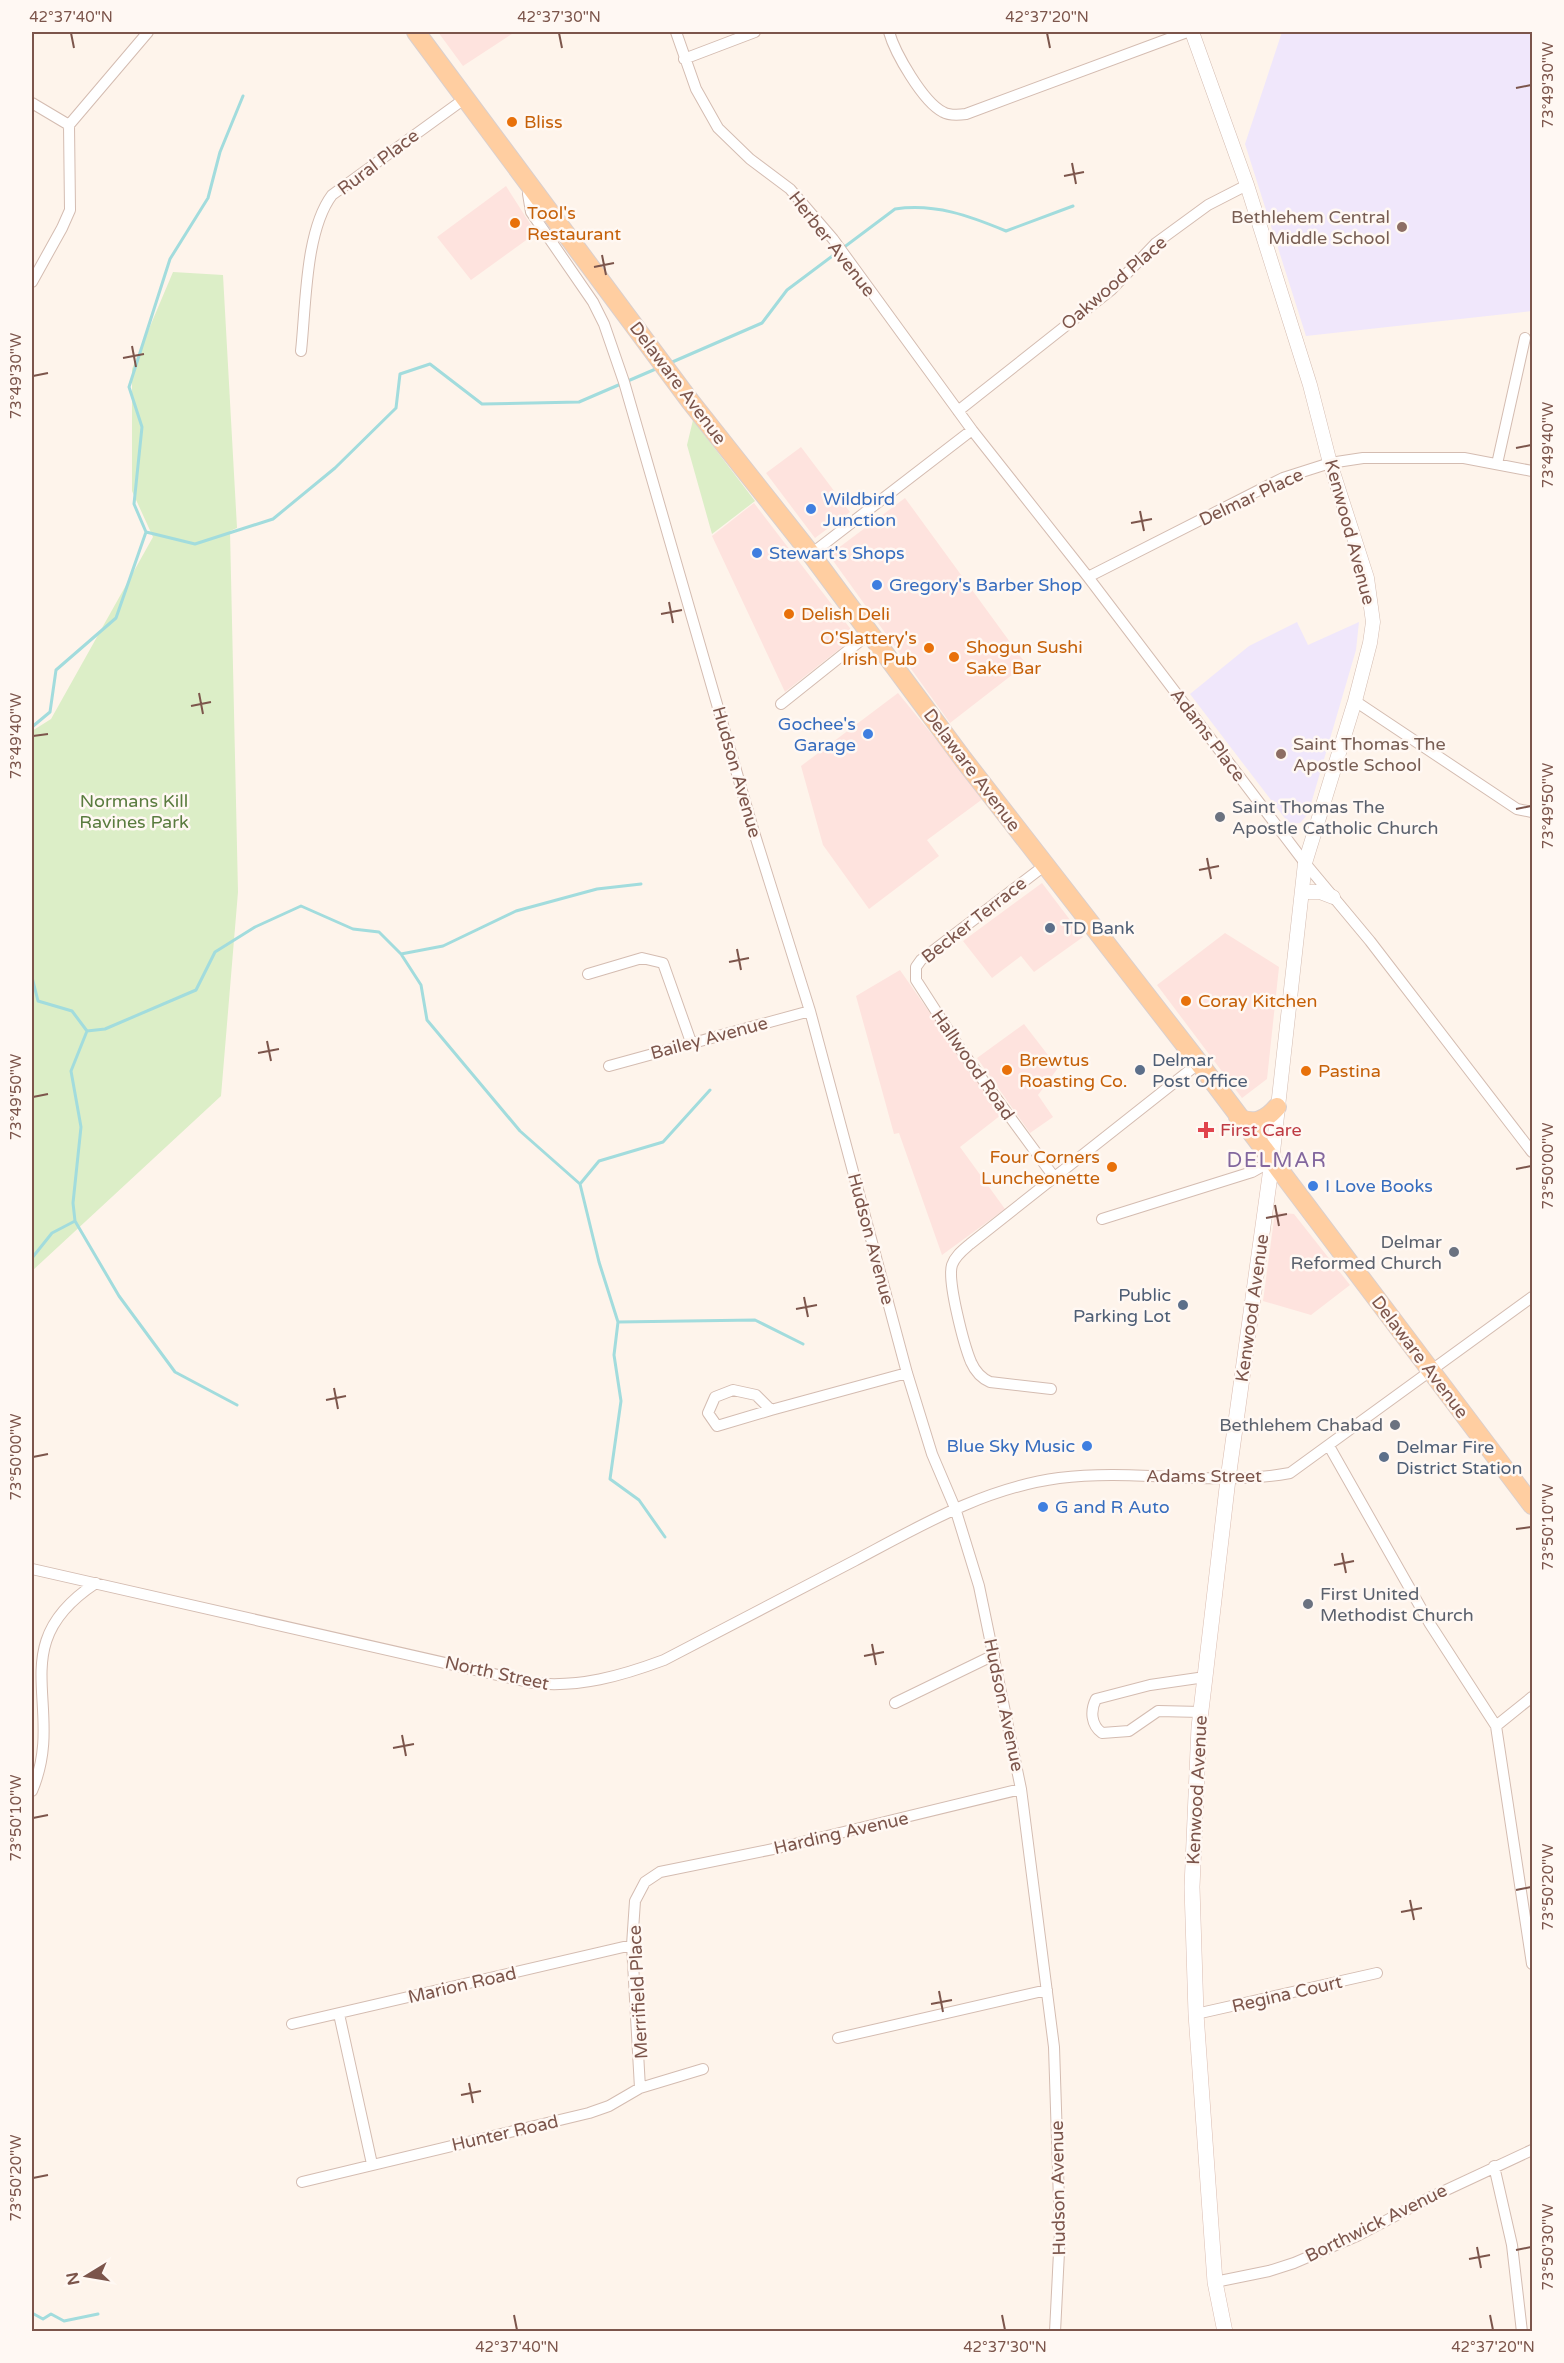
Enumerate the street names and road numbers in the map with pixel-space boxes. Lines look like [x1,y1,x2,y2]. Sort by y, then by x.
street label: Rural Place [333,124,423,200]
street label: Herber Avenue [784,187,880,301]
street label: Oakwood Place [1057,231,1171,335]
street label: Delaware Avenue [625,317,731,449]
street label: Kenwood Avenue [1320,457,1380,607]
street label: Delmar Place [1195,463,1307,531]
street label: Adams Place [1166,684,1250,786]
street label: Hudson Avenue [708,704,766,840]
street label: Delaware Avenue [919,704,1025,836]
street label: Becker Terrace [917,872,1031,968]
street label: Hallwood Road [927,1005,1019,1125]
street label: Bailey Avenue [648,1012,770,1064]
street label: Hudson Avenue [843,1171,899,1307]
street label: Kenwood Avenue [1231,1232,1273,1384]
street label: Delaware Avenue [1367,1291,1473,1423]
street label: Adams Street [1146,1465,1262,1487]
street label: Hudson Avenue [979,1637,1029,1773]
street label: North Street [443,1651,551,1695]
street label: Kenwood Avenue [1182,1715,1212,1865]
street label: Harding Avenue [771,1807,911,1859]
street label: Merrifield Place [624,1924,652,2060]
street label: Marion Road [406,1962,518,2008]
street label: Regina Court [1230,1971,1344,2017]
street label: Hunter Road [450,2110,560,2156]
street label: Hudson Avenue [1046,2120,1070,2256]
street label: Borthwick Avenue [1301,2179,1451,2267]

